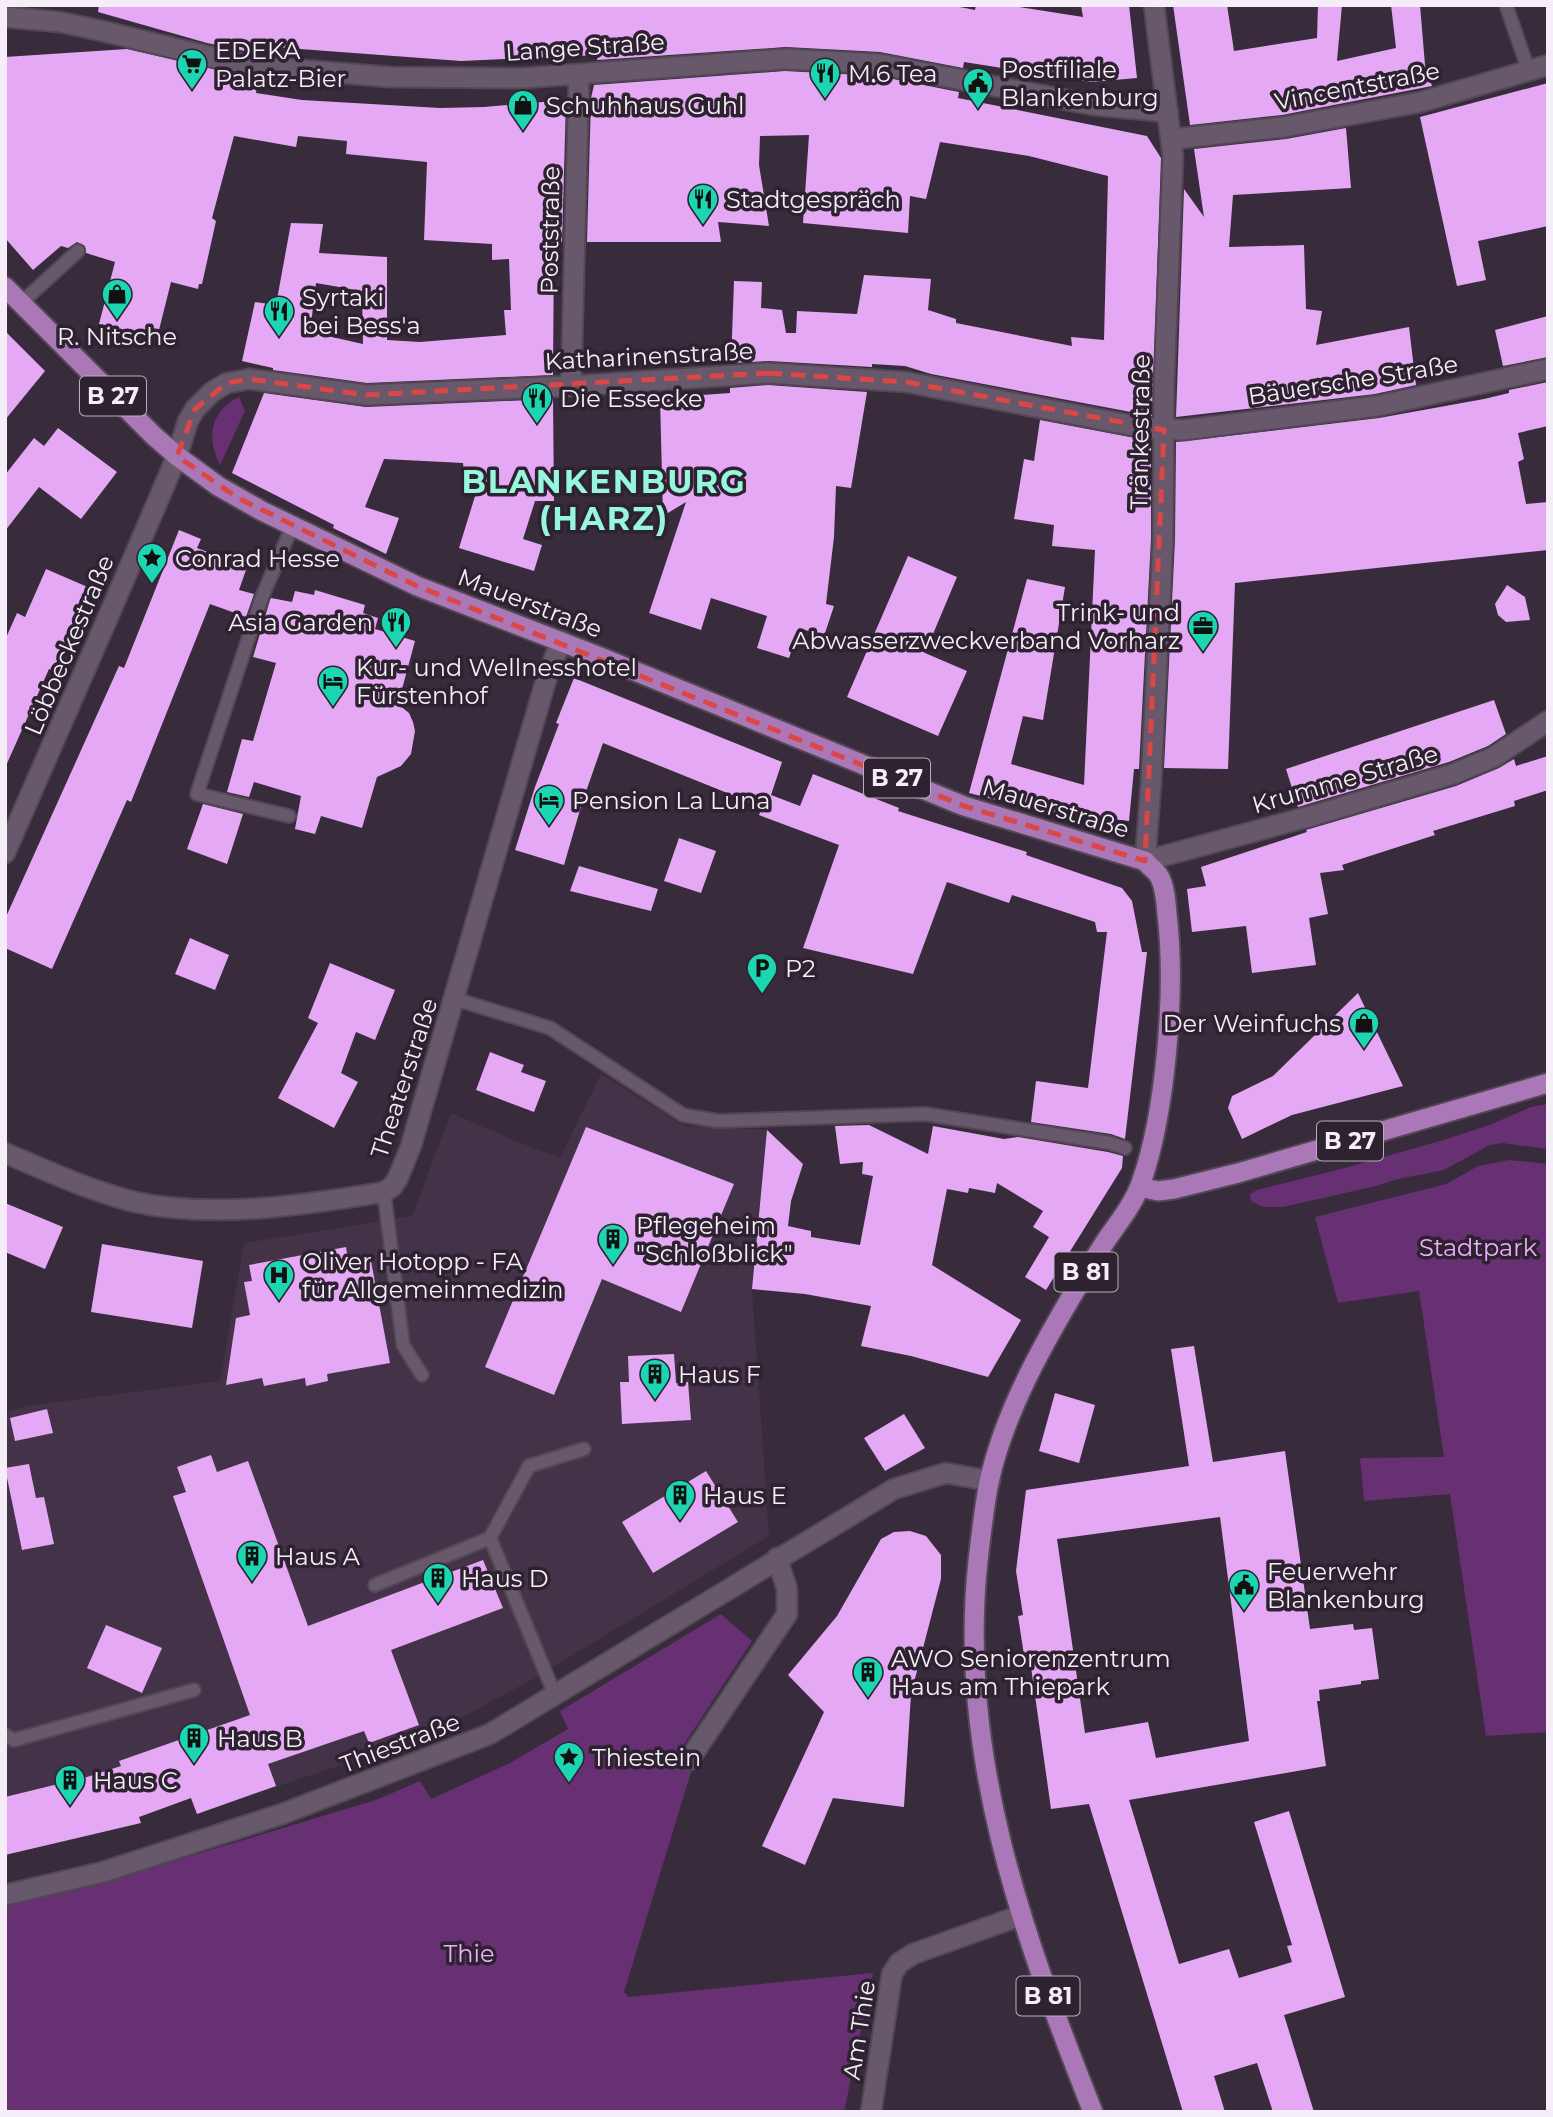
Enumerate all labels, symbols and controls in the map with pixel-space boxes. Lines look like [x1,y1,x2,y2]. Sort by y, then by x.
street label: Lange Straße [504,27,666,67]
place label: EDEKA Palatz-Bier [215,36,346,93]
supermarket icon: EDEKA Palatz-Bier [175,47,209,91]
place label: Postfiliale Blankenburg [1001,55,1159,112]
restaurant icon: M.6 Tea [808,56,842,100]
street label: Vincentstraße [1272,56,1442,116]
place label: M.6 Tea [848,59,937,88]
public building icon: Postfiliale Blankenburg [961,66,995,110]
shop icon: Schuhhaus Guhl [506,88,540,132]
place label: Schuhhaus Guhl [546,91,745,120]
street label: Poststraße [534,166,566,294]
restaurant icon: Stadtgespräch [686,182,720,226]
place label: Stadtgespräch [726,185,901,214]
shop icon: R. Nitsche [100,277,134,321]
place label: Syrtaki bei Bess'a [302,283,421,340]
restaurant icon: Syrtaki bei Bess'a [262,294,296,338]
place label: R. Nitsche [57,322,177,351]
street label: Katharinenstraße [544,336,754,376]
street label: Bäuersche Straße [1246,349,1460,411]
street label: Tränkestraße [1124,354,1156,510]
road number: B 27 [80,376,146,416]
restaurant icon: Die Essecke [520,381,554,425]
place label: Die Essecke [560,384,703,413]
district label: BLANKENBURG (HARZ) [461,462,747,538]
place icon: Conrad Hesse [135,541,169,585]
place label: Conrad Hesse [175,544,340,573]
street label: Löbbeckestraße [18,551,120,739]
street label: Mauerstraße [454,562,606,644]
place label: Trink- und Abwasserzweckverband Vorharz [792,598,1180,655]
restaurant icon: Asia Garden [379,605,413,649]
place label: Asia Garden [228,608,373,637]
office icon: Trink- und Abwasserzweckverband Vorharz [1186,609,1220,653]
place label: Kur- und Wellnesshotel Fürstenhof [356,653,637,710]
hotel icon: Kur- und Wellnesshotel Fürstenhof [316,664,350,708]
street label: Krumme Straße [1249,739,1441,819]
road number: B 27 [864,758,930,798]
street label: Mauerstraße [979,772,1133,844]
hotel icon: Pension La Luna [532,783,566,827]
place label: Pension La Luna [572,786,770,815]
parking icon: P2 [745,951,779,995]
place label: P2 [785,954,816,983]
street label: Theaterstraße [364,994,444,1162]
shop icon: Der Weinfuchs [1347,1006,1381,1050]
place label: Der Weinfuchs [1163,1009,1341,1038]
road number: B 27 [1317,1122,1383,1160]
place label: Pflegeheim "Schloßblick" [636,1211,793,1268]
building icon: Pflegeheim "Schloßblick" [596,1222,630,1266]
park label: Stadtpark [1419,1233,1538,1262]
place label: Oliver Hotopp - FA für Allgemeinmedizin [302,1247,564,1304]
road number: B 81 [1054,1252,1118,1292]
hospital icon: Oliver Hotopp - FA für Allgemeinmedizin [262,1258,296,1302]
building icon: Haus F [638,1357,672,1401]
place label: Haus F [678,1360,761,1389]
building icon: Haus E [663,1478,697,1522]
place label: Haus E [703,1481,787,1510]
building icon: Haus A [235,1539,269,1583]
place label: Haus A [275,1542,361,1571]
place label: Feuerwehr Blankenburg [1267,1557,1425,1614]
building icon: Haus D [421,1561,455,1605]
place label: Haus D [461,1564,549,1593]
public building icon: Feuerwehr Blankenburg [1227,1568,1261,1612]
place label: AWO Seniorenzentrum Haus am Thiepark [891,1644,1171,1701]
building icon: AWO Seniorenzentrum Haus am Thiepark [851,1655,885,1699]
street label: Thiestraße [336,1707,464,1779]
building icon: Haus B [177,1721,211,1765]
place label: Haus B [217,1724,303,1753]
place icon: Thiestein [552,1740,586,1784]
place label: Thiestein [592,1743,701,1772]
building icon: Haus C [53,1763,87,1807]
place label: Haus C [93,1766,178,1795]
park label: Thie [444,1939,494,1968]
road number: B 81 [1016,1977,1080,2016]
street label: Am Thie [837,1978,881,2082]

